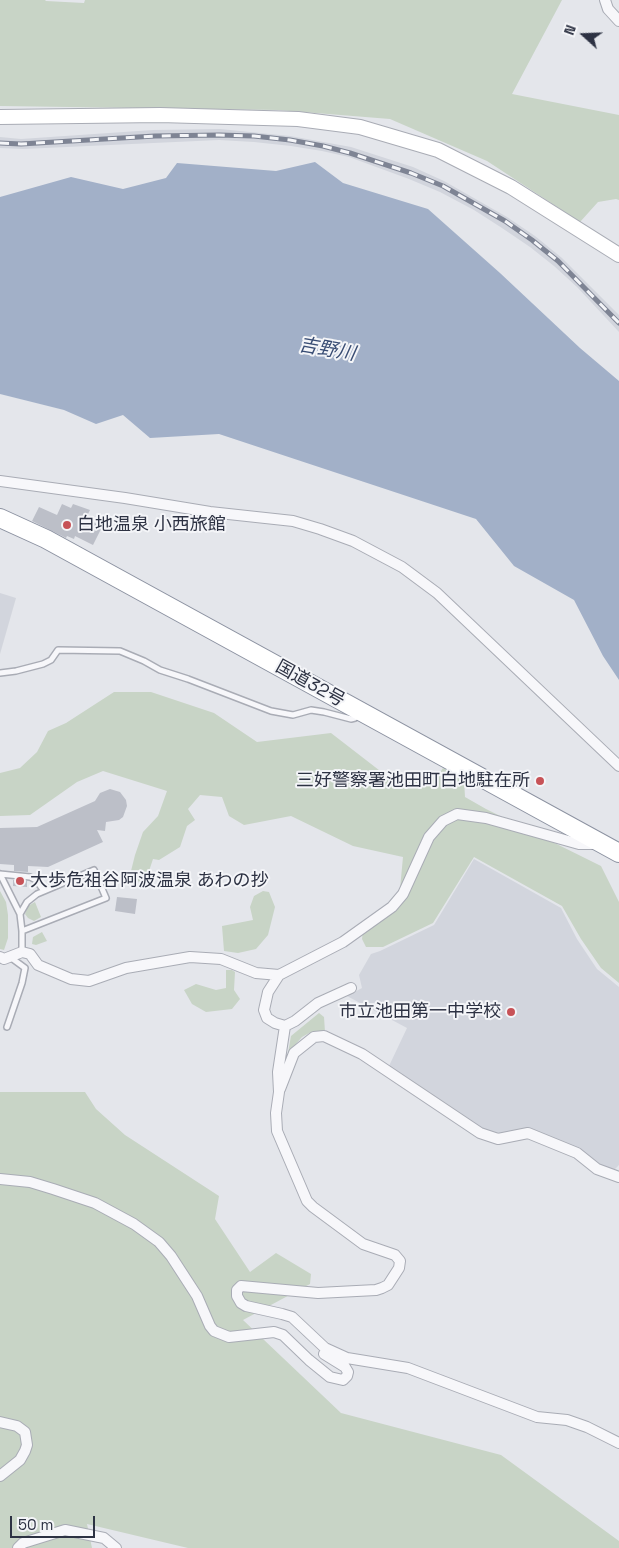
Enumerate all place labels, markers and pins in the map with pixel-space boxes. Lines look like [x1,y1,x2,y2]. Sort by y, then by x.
place label: 白地温泉 小西旅館 [77,514,226,536]
marker: 白地温泉 小西旅館 [61,519,73,531]
place label: 三好警察署池田町白地駐在所 [296,770,530,792]
marker: 三好警察署池田町白地駐在所 [534,775,546,787]
place label: 大歩危祖谷阿波温泉 あわの抄 [30,870,269,892]
marker: 大歩危祖谷阿波温泉 あわの抄 [14,875,26,887]
place label: 市立池田第一中学校 [339,1001,501,1023]
marker: 市立池田第一中学校 [505,1006,517,1018]

